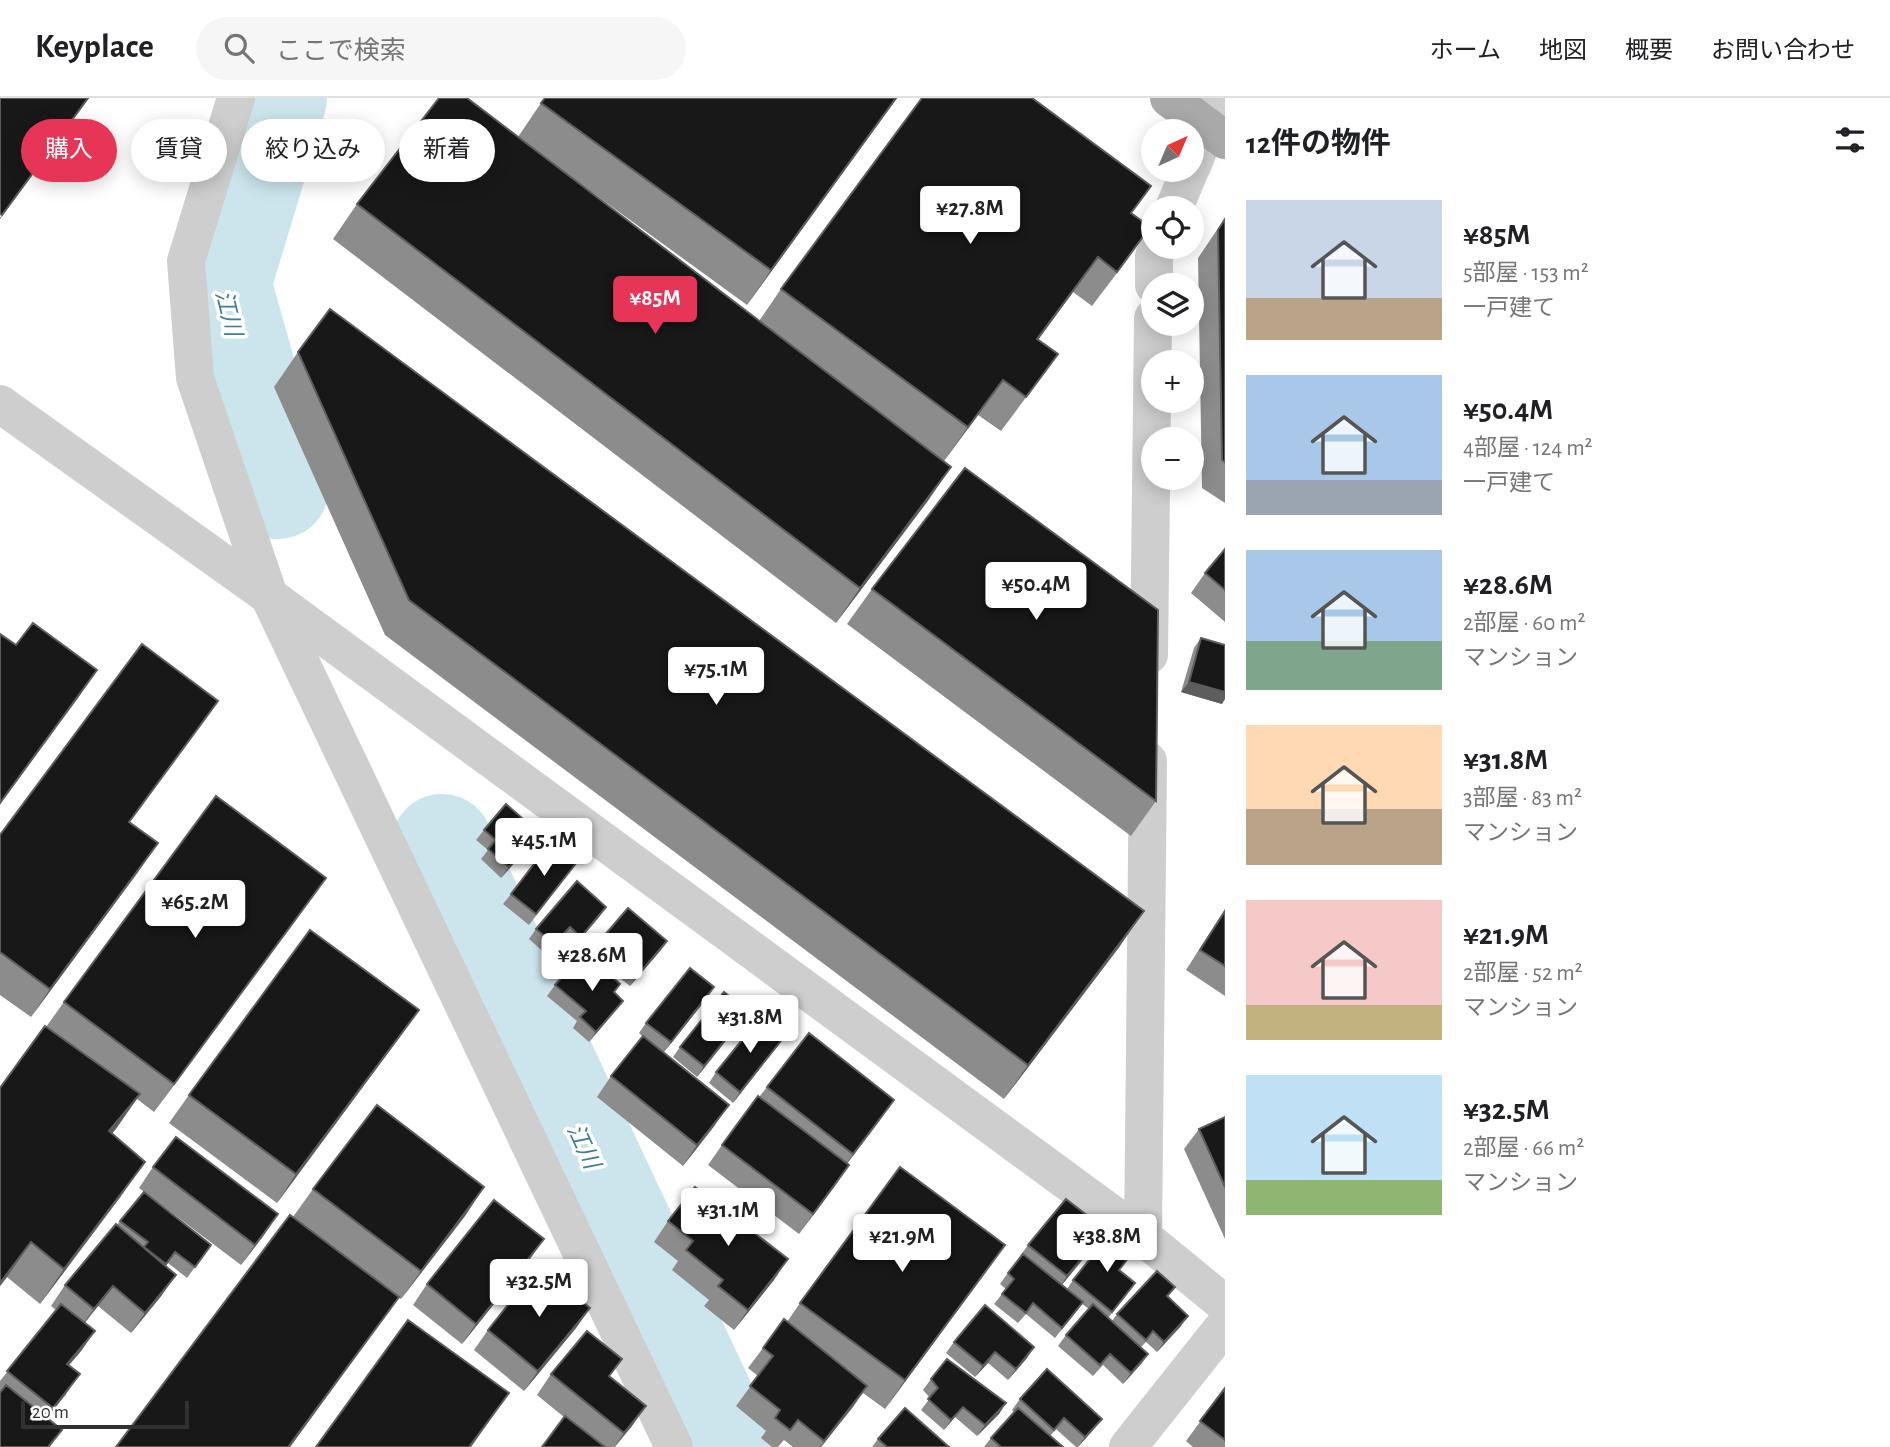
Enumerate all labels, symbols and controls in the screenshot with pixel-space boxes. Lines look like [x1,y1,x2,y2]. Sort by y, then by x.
search box [196,17,686,80]
icon: search [220,29,258,67]
text: Keyplace [35,31,154,64]
text: ここで検索 [276,38,406,64]
text: ホーム [1430,39,1501,63]
text: 地図 [1539,39,1587,63]
text: 概要 [1625,39,1673,63]
text: お問い合わせ [1711,39,1855,63]
chip: 購入 [21,119,117,182]
chip: 賃貸 [131,119,227,182]
chip: 絞り込み [241,119,385,182]
chip: 新着 [399,119,495,182]
north arrow [1141,119,1204,182]
map controls [1141,119,1204,490]
icon: filters [1831,121,1869,159]
text: 12件の物件 [1246,129,1391,159]
pin: ¥27.8M [913,186,1027,246]
button: locate [1141,196,1204,259]
text: ¥27.8M [936,197,1004,220]
text: ¥85M [1463,220,1530,250]
icon: home [1302,228,1386,312]
text: 5部屋 · 153 m² [1463,262,1589,285]
button: layers [1141,273,1204,336]
pin: ¥85M [614,276,696,336]
text: ¥85M [629,287,681,310]
water label: 江川 [211,288,247,341]
text: 一戸建て [1463,297,1555,320]
button: + [1141,350,1204,413]
text: ¥50.4M [1463,395,1553,425]
icon: home [1302,403,1386,487]
button: − [1141,427,1204,490]
text: 4部屋 · 124 m² [1463,437,1593,460]
text: 一戸建て [1463,472,1555,495]
pin: ¥50.4M [979,562,1093,622]
text: ¥28.6M [1463,570,1553,600]
text: ¥50.4M [1001,573,1071,596]
icon: home [1302,578,1386,662]
text: 2部屋 · 60 m² [1463,612,1586,635]
text: マンション [1463,647,1578,670]
pin: ¥75.1M [659,648,773,707]
text: ¥75.1M [684,658,748,681]
text: ¥31.8M [1463,745,1548,775]
icon: home [1302,753,1386,837]
text: 3部屋 · 83 m² [1463,787,1582,810]
pin: ¥45.1M [487,818,601,878]
text: マンション [1463,822,1578,845]
text: ¥45.1M [511,829,577,852]
pin: ¥65.2M [138,880,252,940]
text: ¥65.2M [161,891,229,914]
text: ¥21.9M [1463,920,1549,950]
icon: home [1302,928,1386,1012]
pin: ¥28.6M [535,934,649,993]
text: ¥28.6M [558,944,626,967]
text: 2部屋 · 52 m² [1463,962,1583,985]
pin: ¥31.8M [693,996,807,1055]
text: マンション [1463,997,1578,1020]
text: ¥31.8M [717,1006,783,1029]
text: ¥32.5M [1463,1095,1550,1125]
icon: home [1302,1103,1386,1187]
water label: 江川 [562,1120,606,1175]
text: 2部屋 · 66 m² [1463,1137,1584,1160]
text: マンション [1463,1172,1578,1195]
pin: ¥31.1M [671,1188,785,1248]
text: ¥31.1M [697,1199,759,1222]
pin: ¥21.9M [845,1214,959,1274]
pin: ¥38.8M [1050,1214,1164,1274]
text: ¥21.9M [869,1225,935,1248]
text: ¥38.8M [1073,1225,1141,1248]
pin: ¥32.5M [482,1260,596,1319]
text: ¥32.5M [506,1270,572,1293]
scale bar [21,1398,189,1430]
text: 20 m [32,1403,69,1422]

